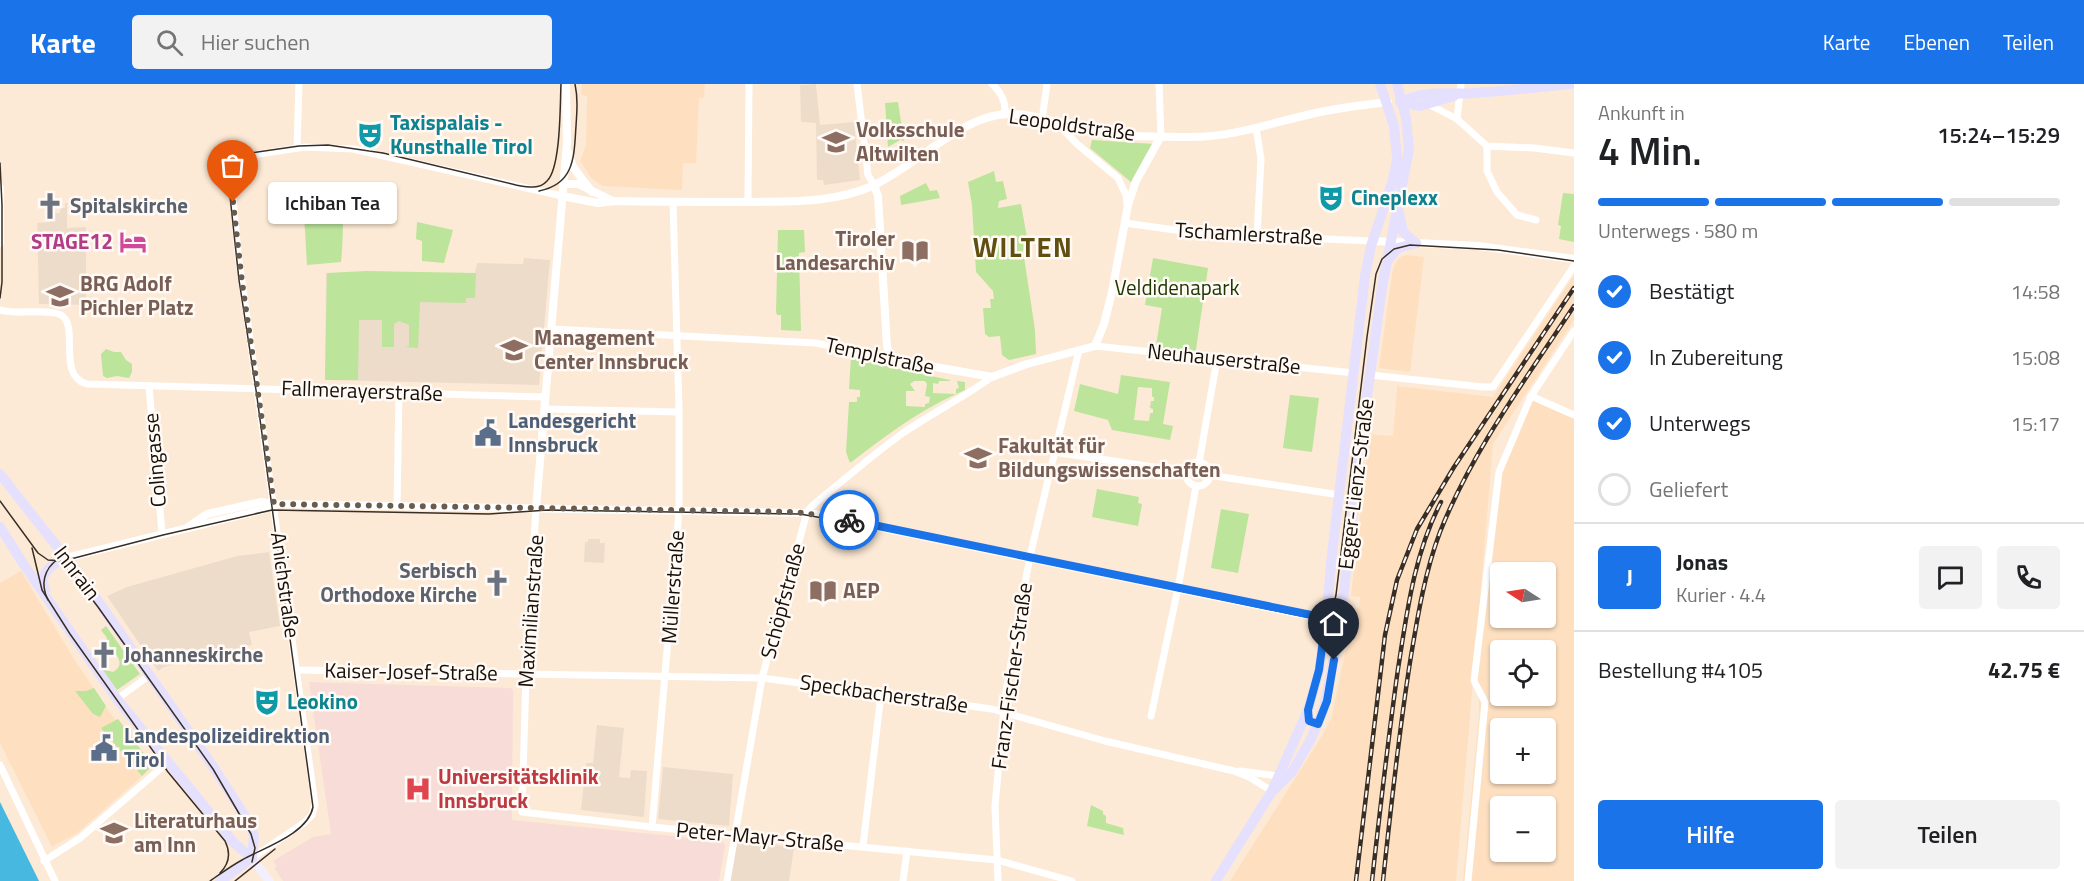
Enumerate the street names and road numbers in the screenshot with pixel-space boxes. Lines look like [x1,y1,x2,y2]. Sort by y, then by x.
street label: Leopoldstraße [1007,99,1137,149]
street label: Tschamlerstraße [1174,213,1324,253]
street label: Templstraße [823,328,938,382]
street label: Neuhauserstraße [1146,334,1302,382]
street label: Fallmerayerstraße [281,371,443,409]
street label: Egger-Lienz-Straße [1329,397,1381,571]
street label: Colingasse [134,412,174,509]
street label: Müllerstraße [652,529,692,645]
street label: Anichstraße [263,530,309,640]
street label: Maximilianstraße [509,533,551,688]
street label: Innrain [47,538,109,607]
street label: Schöpfstraße [751,539,813,662]
street label: Franz-Fischer-Straße [982,580,1040,771]
street label: Kaiser-Josef-Straße [324,653,498,689]
street label: Speckbacherstraße [798,665,970,721]
street label: Peter-Mayr-Straße [675,813,845,859]

